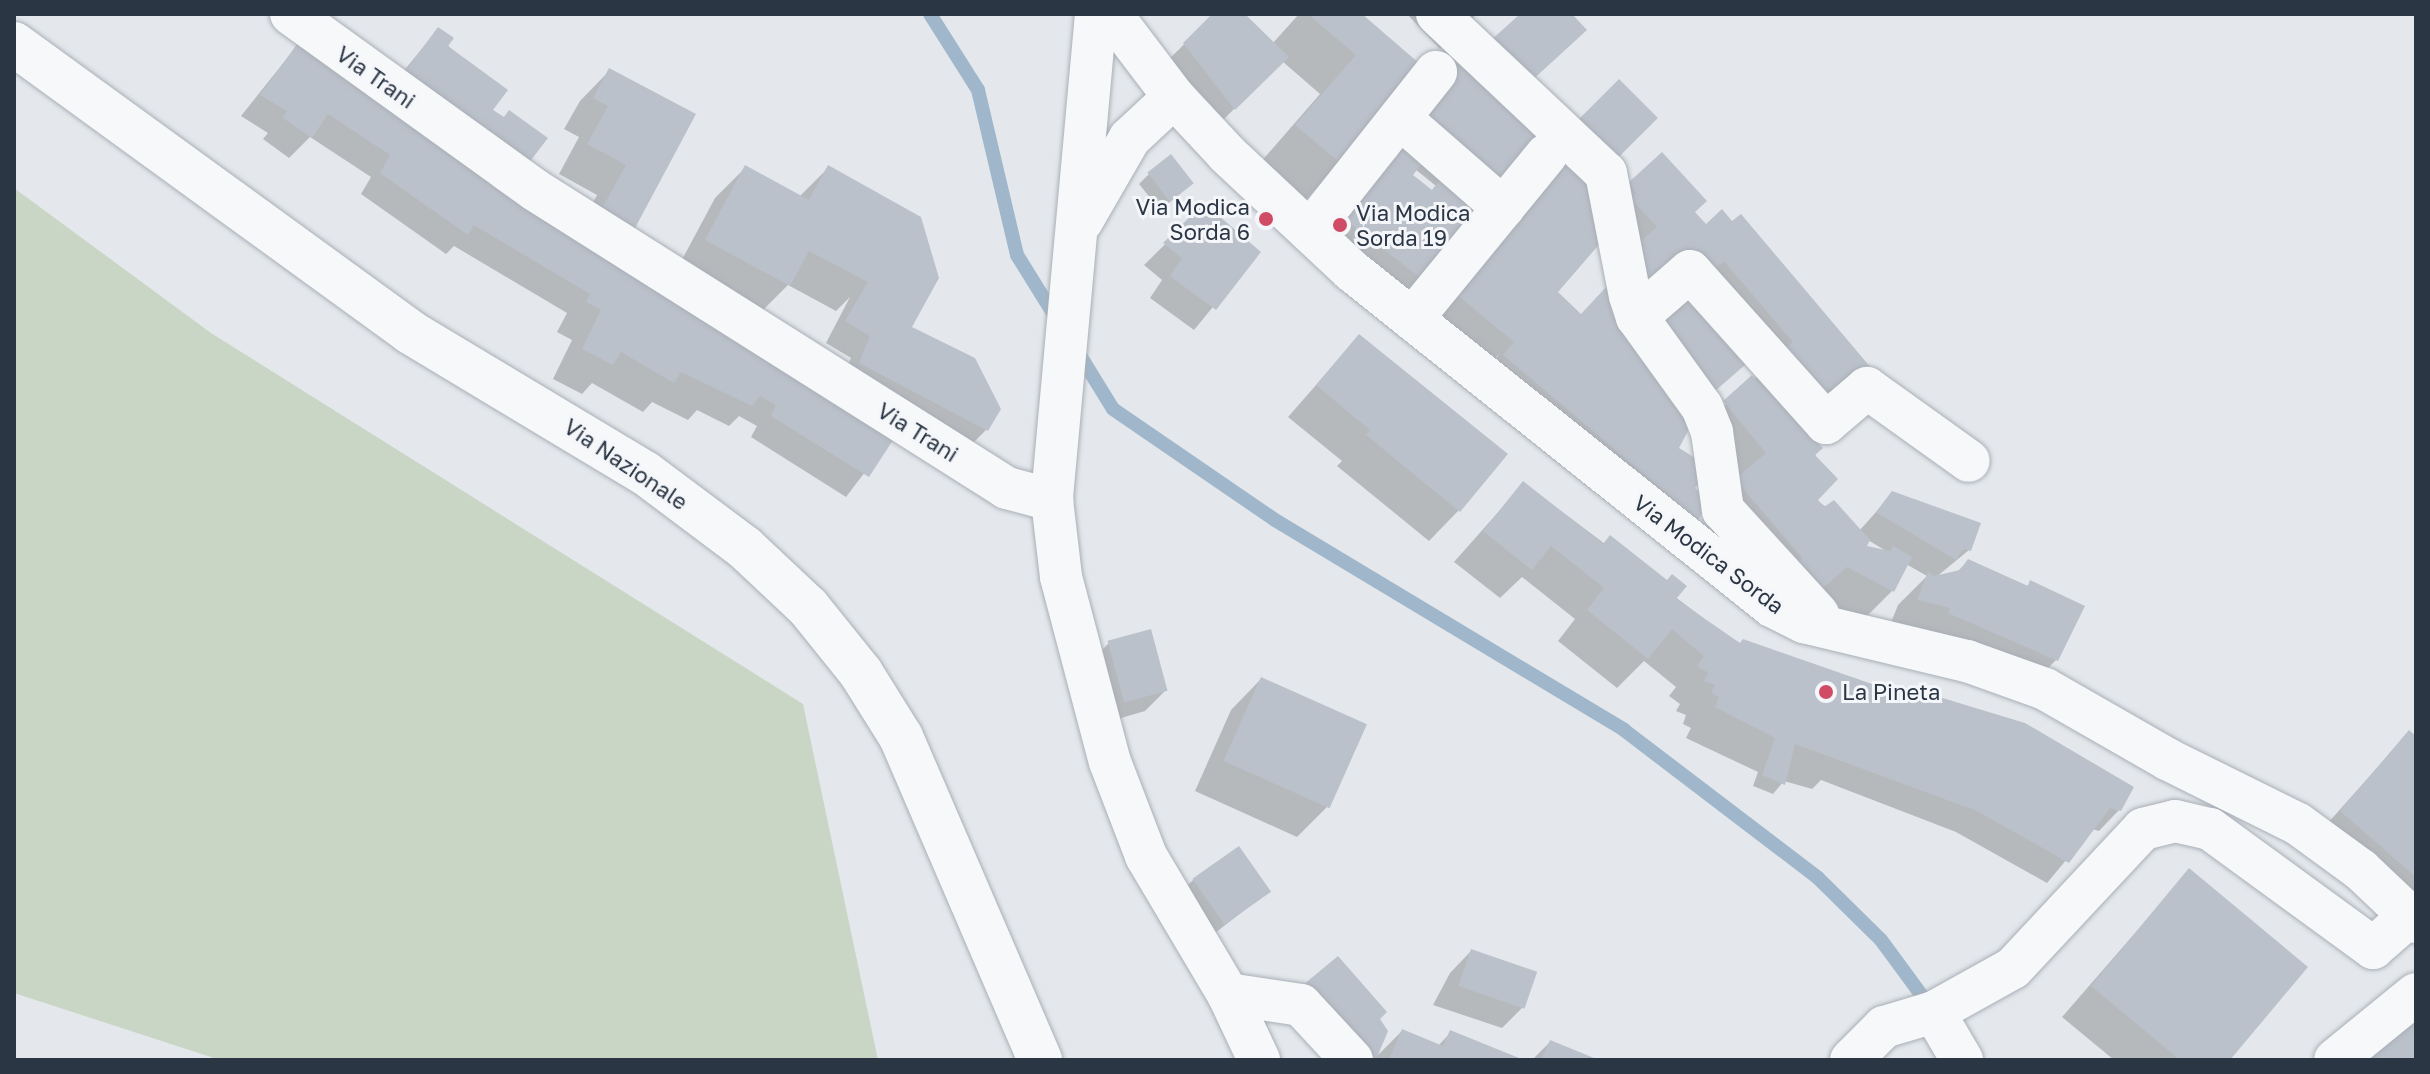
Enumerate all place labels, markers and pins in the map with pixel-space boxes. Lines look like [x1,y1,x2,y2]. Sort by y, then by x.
place label: Via Modica Sorda 6 [1135,193,1250,244]
place label: Via Modica Sorda 19 [1356,199,1471,250]
marker: Via Modica Sorda 6 [1257,210,1275,228]
marker: Via Modica Sorda 19 [1331,216,1349,234]
place label: La Pineta [1842,679,1941,705]
marker: La Pineta [1817,683,1835,701]

